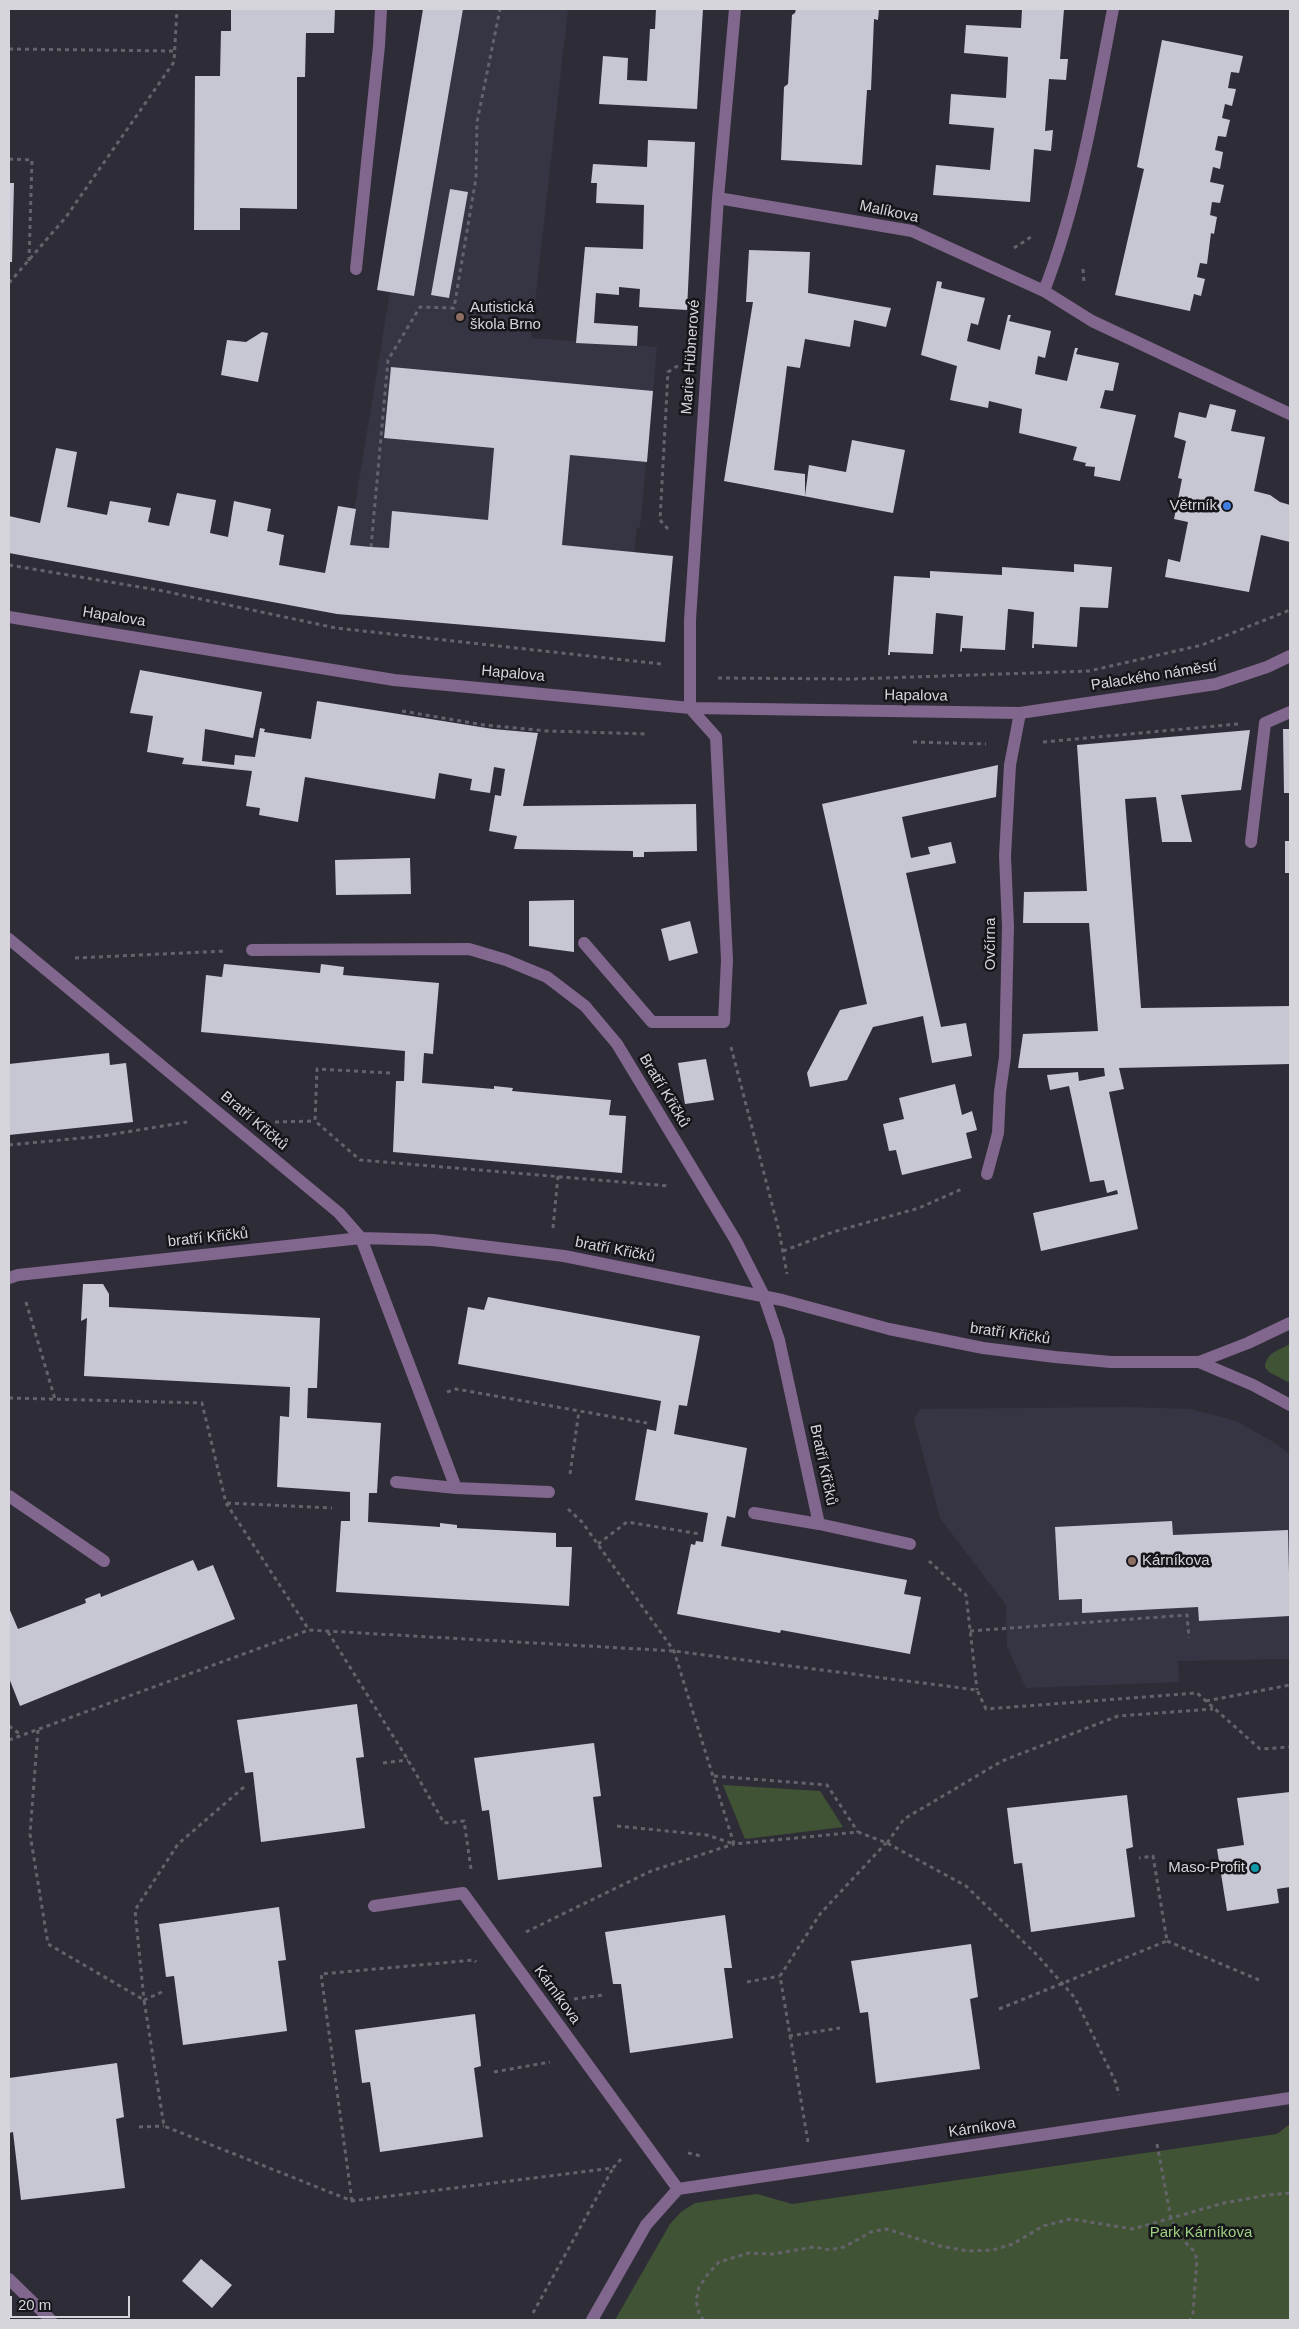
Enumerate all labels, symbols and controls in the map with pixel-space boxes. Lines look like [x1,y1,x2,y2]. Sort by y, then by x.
street label: Malíkova [858,197,920,227]
place label: Autistická škola Brno [470,299,541,334]
street label: Marie Hübnerové [678,299,704,415]
marker: Autistická škola Brno [454,311,466,323]
place label: Větrník [1169,497,1217,515]
marker: Větrník [1221,500,1233,512]
street label: Hapalova [81,603,147,631]
street label: Palackého náměstí [1090,657,1218,695]
street label: Hapalova [481,662,545,686]
street label: Hapalova [884,686,948,706]
street label: Ovčírna [982,918,1000,970]
street label: Bratří Křičků [635,1051,693,1131]
street label: Bratří Křičků [217,1088,291,1154]
street label: bratří Křičků [167,1225,249,1251]
street label: bratří Křičků [574,1233,656,1267]
street label: bratří Křičků [969,1319,1051,1349]
street label: Bratří Křičků [806,1423,840,1507]
place label: Kárníkova [1142,1552,1210,1570]
marker: Kárníkova [1126,1555,1138,1567]
place label: Maso-Profit [1168,1859,1245,1877]
marker: Maso-Profit [1249,1862,1261,1874]
street label: Kárníkova [530,1962,584,2028]
street label: Kárníkova [947,2114,1017,2142]
park label: Park Kárníkova [1150,2224,1252,2242]
scale bar [12,2286,132,2318]
text: 20 m [18,2296,51,2313]

